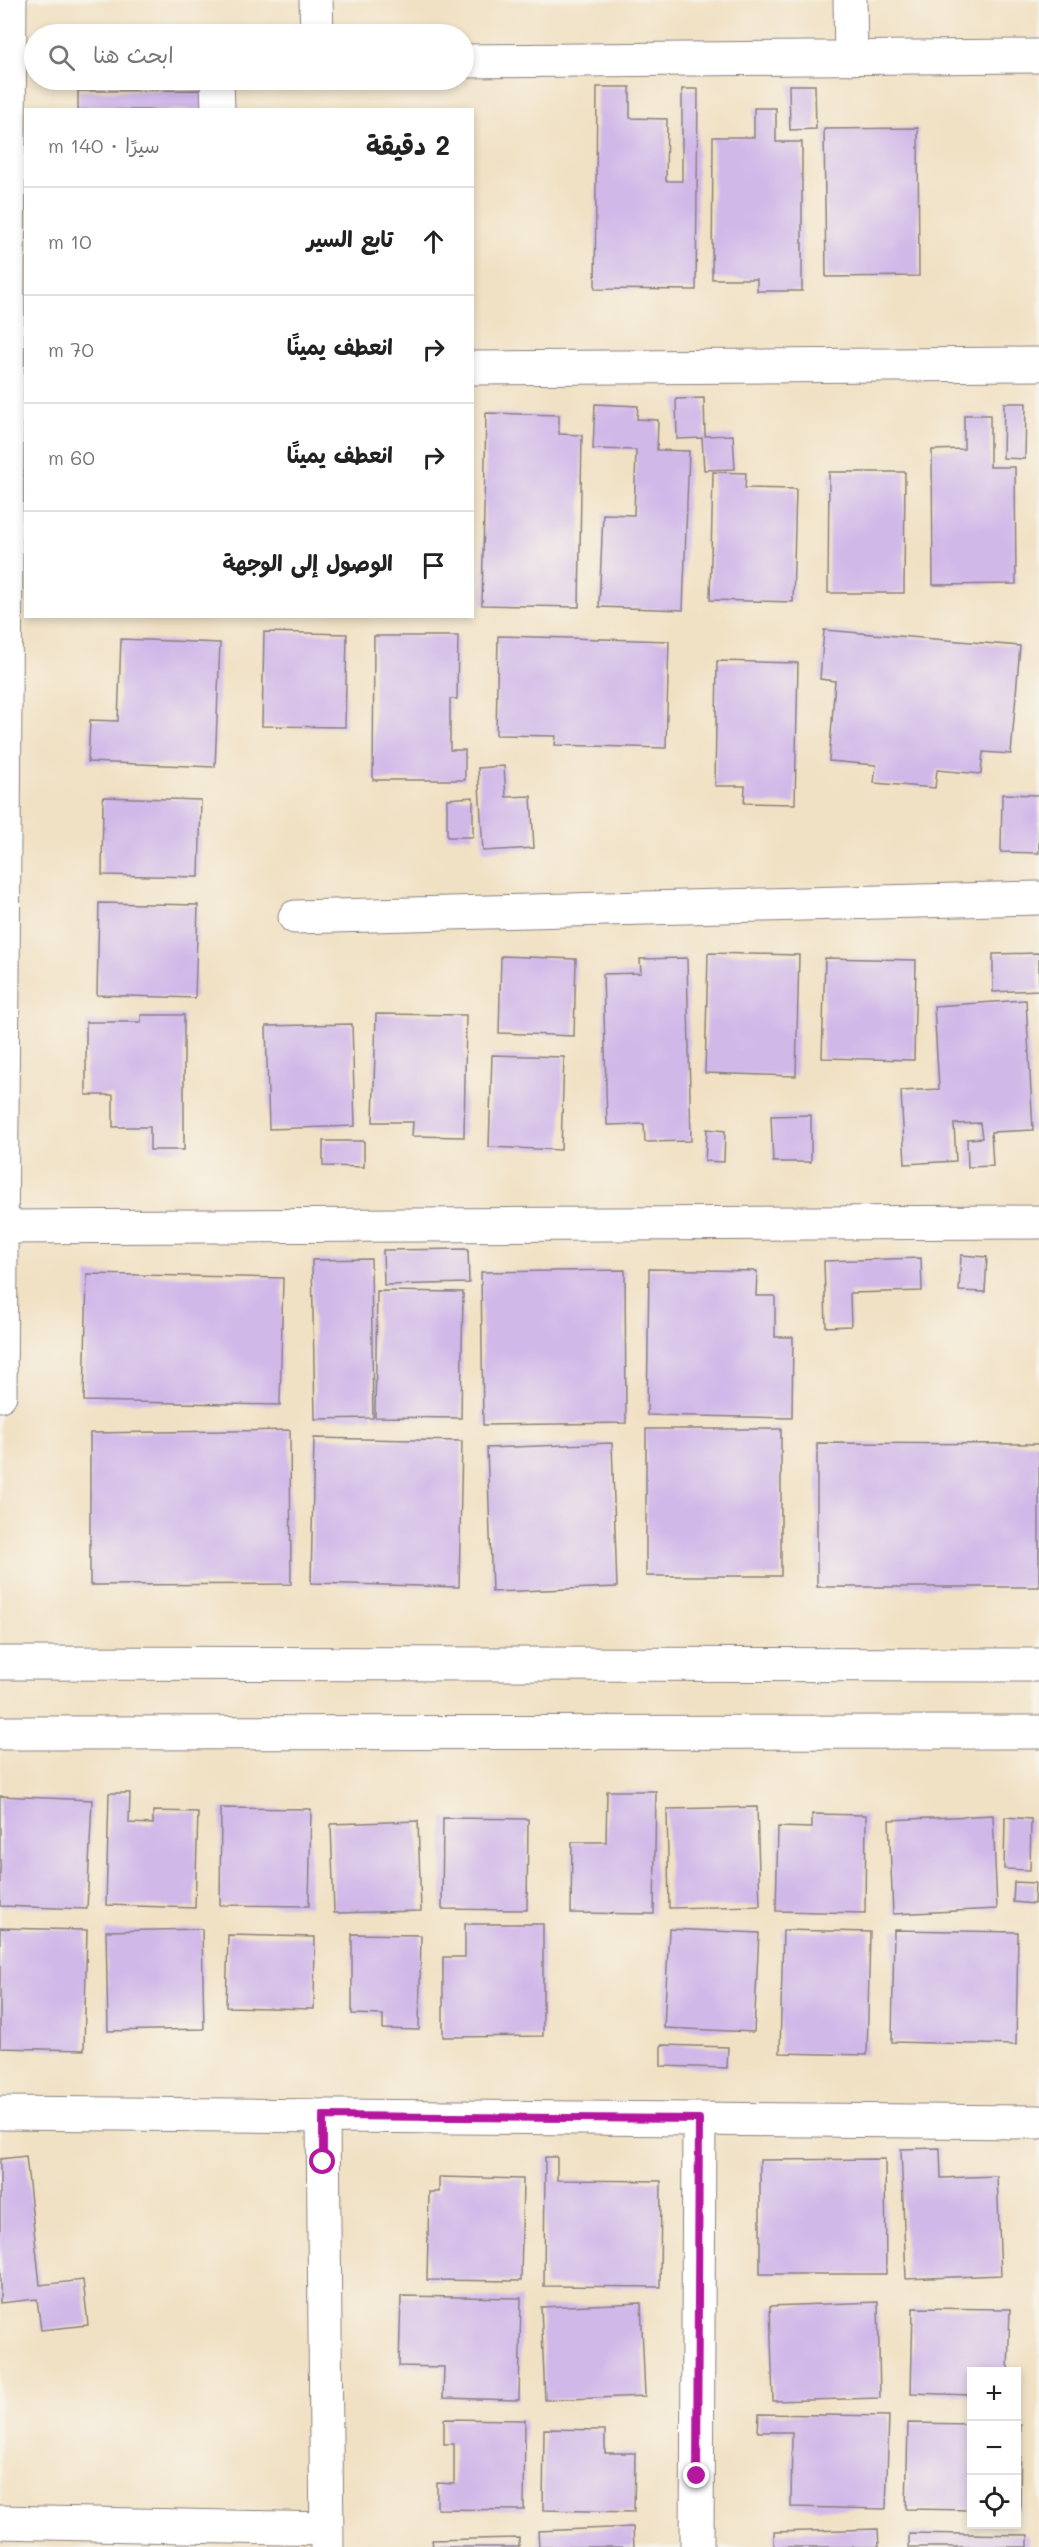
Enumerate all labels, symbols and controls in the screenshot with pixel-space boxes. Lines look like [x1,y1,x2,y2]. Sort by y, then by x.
search box [24,24,474,90]
text: ابحث هنا [93,40,174,69]
icon: search [45,41,78,74]
text: 2 دقيقة [366,128,450,162]
text: سيرًا · 140 m [48,132,160,158]
text: تابع السير [307,224,393,253]
icon: ahead [417,225,450,258]
text: 10 m [48,228,92,254]
text: انعطف يمينًا [287,332,393,361]
icon: right [417,333,450,366]
text: 70 m [48,336,94,362]
text: انعطف يمينًا [287,440,393,469]
icon: right [417,441,450,474]
text: 60 m [48,444,95,470]
text: الوصول إلى الوجهة [222,548,393,577]
icon: arrive [417,549,450,582]
route start [309,2148,335,2174]
map controls [967,2367,1021,2529]
button: + [967,2367,1021,2421]
button: − [967,2421,1021,2475]
route end [683,2462,709,2488]
button: locate [967,2475,1021,2529]

